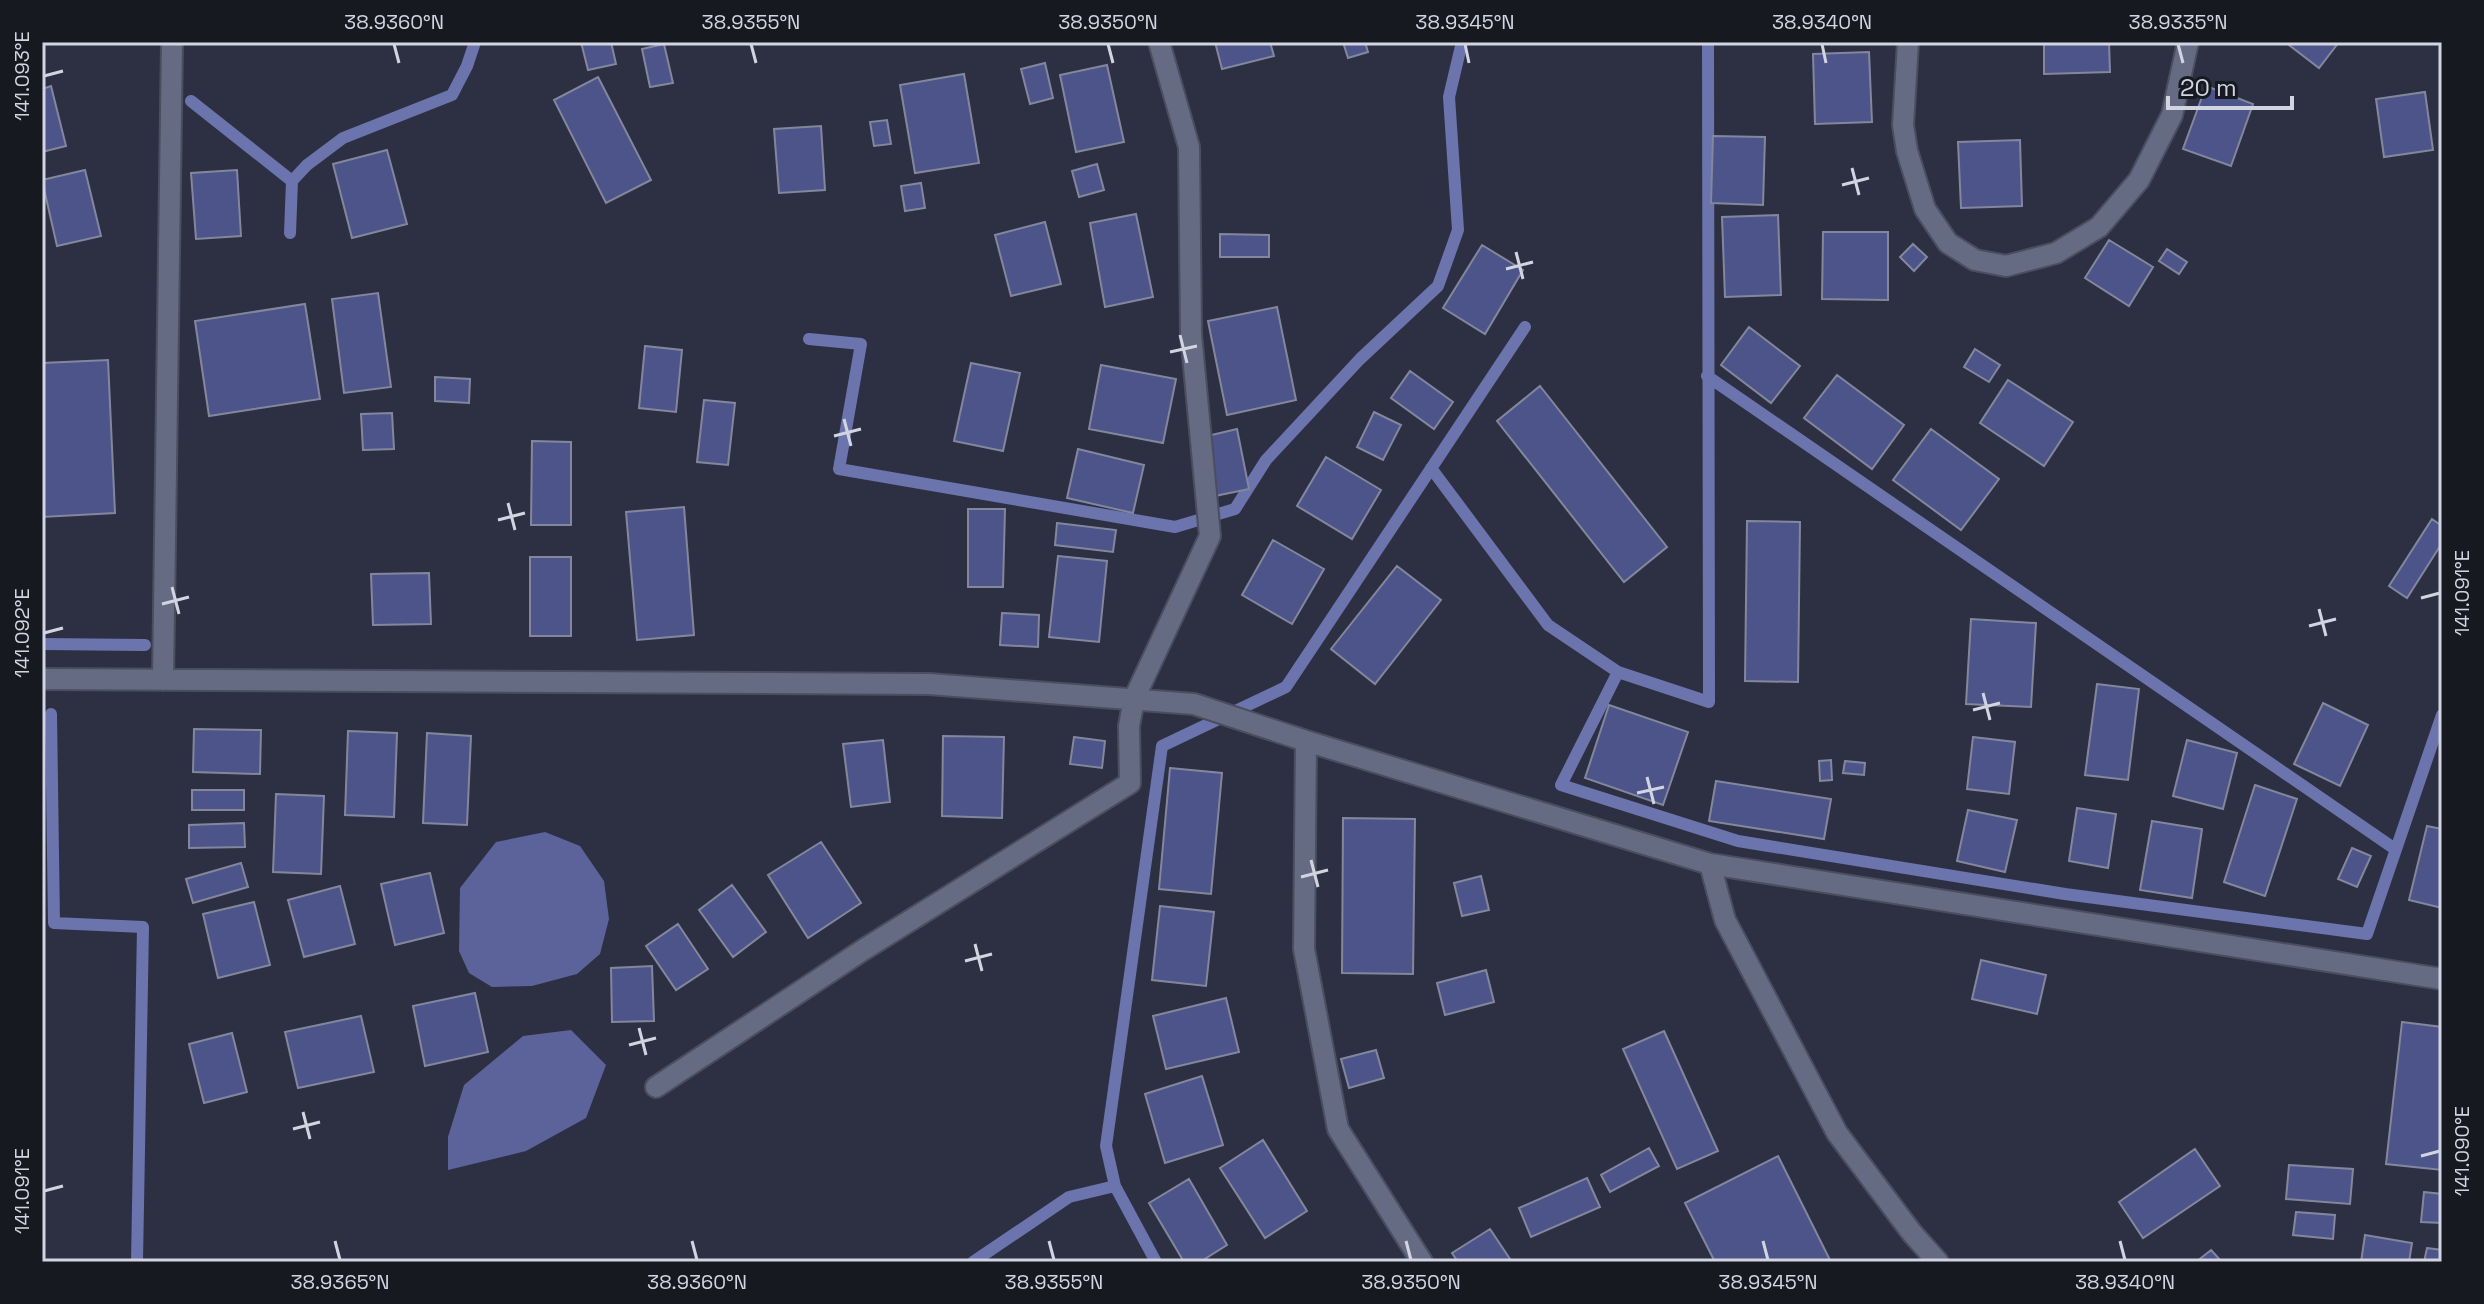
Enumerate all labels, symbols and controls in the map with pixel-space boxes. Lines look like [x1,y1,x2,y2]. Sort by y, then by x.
text: 38.9360°N [344,9,444,35]
text: 38.9355°N [702,9,800,35]
text: 38.9350°N [1058,9,1158,35]
text: 38.9345°N [1415,9,1515,35]
text: 38.9340°N [1772,9,1872,35]
text: 38.9335°N [2129,9,2227,35]
text: 141.093°E [9,31,35,121]
scale bar [2168,60,2292,110]
text: 20 m [2180,72,2237,103]
text: 141.091°E [2449,550,2475,636]
text: 141.092°E [9,588,35,678]
text: 141.090°E [2449,1106,2475,1196]
text: 141.091°E [9,1148,35,1234]
text: 38.9365°N [290,1269,390,1295]
text: 38.9360°N [647,1269,747,1295]
text: 38.9355°N [1005,1269,1103,1295]
text: 38.9350°N [1361,1269,1461,1295]
text: 38.9345°N [1718,1269,1818,1295]
text: 38.9340°N [2075,1269,2175,1295]

